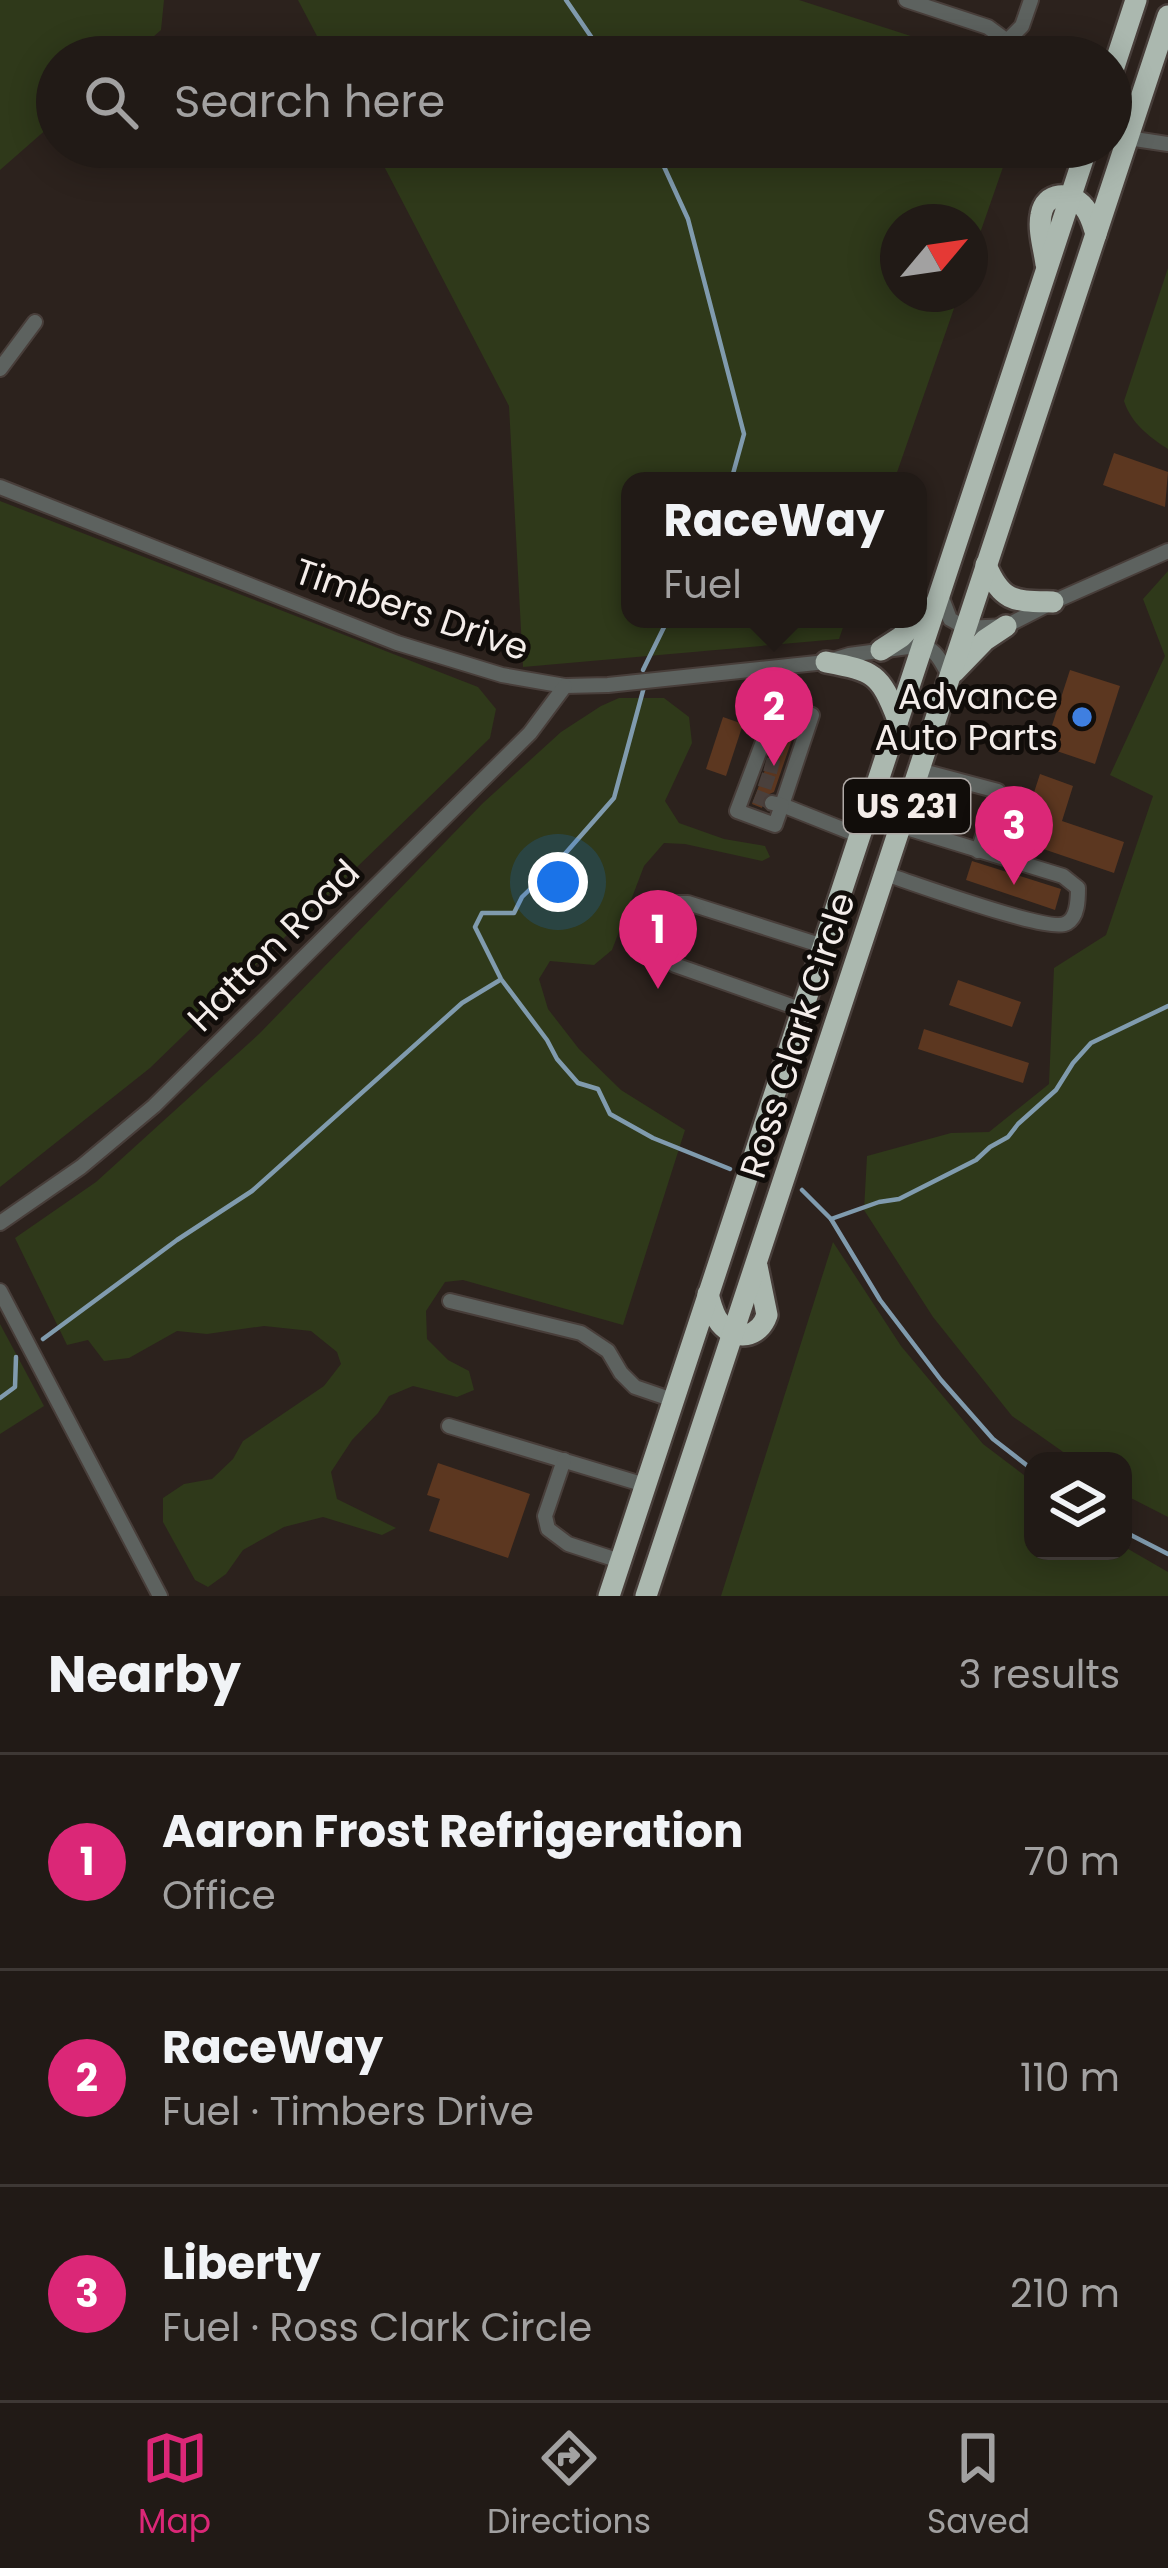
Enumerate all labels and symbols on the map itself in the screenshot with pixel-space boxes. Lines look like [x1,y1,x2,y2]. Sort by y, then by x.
north arrow [880,204,988,312]
street label: Timbers Drive [288,546,536,673]
pin: 2 [735,667,813,766]
place label: Advance Auto Parts [874,671,1058,763]
marker: Advance Auto Parts [1069,704,1095,730]
road number: US 231 [844,779,970,833]
pin: 3 [975,786,1053,885]
street label: Hatton Road [176,848,371,1043]
your location [528,852,588,912]
street label: Ross Clark Circle [727,886,868,1185]
pin: 1 [619,890,697,989]

